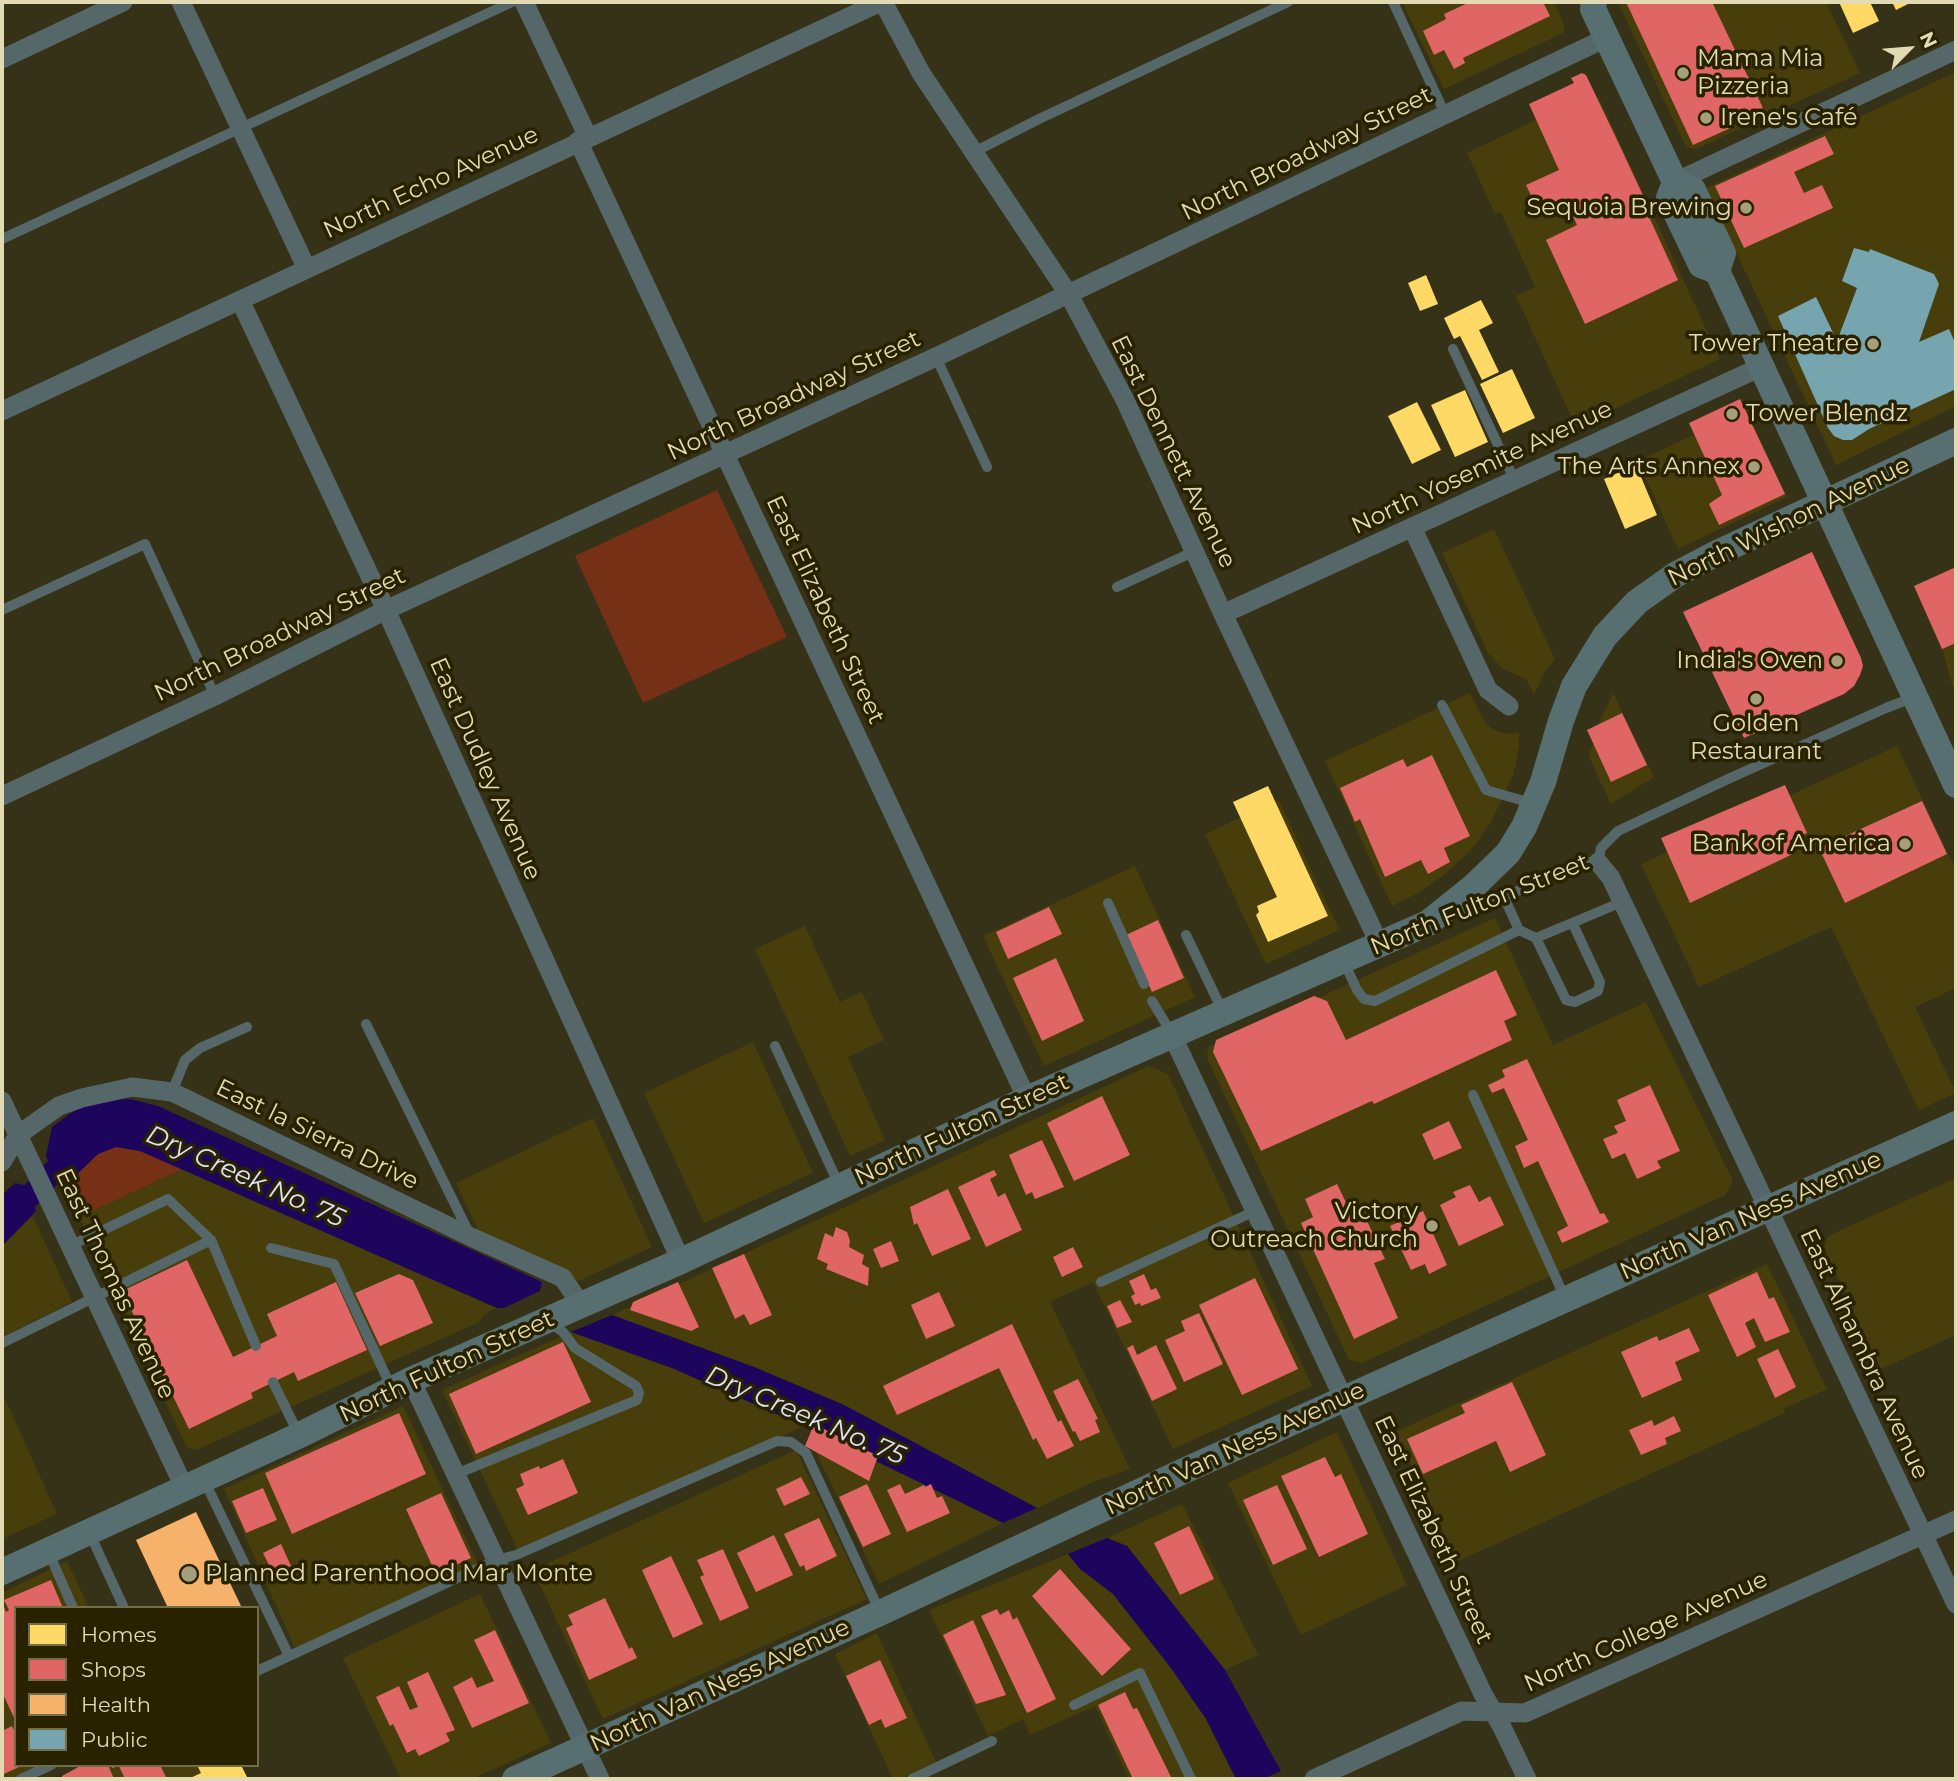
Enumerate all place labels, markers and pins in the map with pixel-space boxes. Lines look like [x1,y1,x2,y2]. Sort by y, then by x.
place label: Mama Mia Pizzeria [1697,45,1824,101]
marker: Mama Mia Pizzeria [1675,65,1691,81]
place label: Irene's Café [1720,104,1857,132]
marker: Irene's Café [1698,110,1714,126]
place label: Sequoia Brewing [1527,194,1732,222]
marker: Sequoia Brewing [1738,200,1754,216]
place label: Tower Theatre [1689,330,1859,358]
marker: Tower Theatre [1865,336,1881,352]
place label: Tower Blendz [1746,400,1908,428]
marker: Tower Blendz [1724,406,1740,422]
place label: The Arts Annex [1558,453,1740,481]
marker: The Arts Annex [1746,459,1762,475]
place label: India's Oven [1676,647,1823,675]
marker: India's Oven [1829,653,1845,669]
marker: Golden Restaurant [1748,691,1764,707]
place label: Golden Restaurant [1690,710,1822,766]
place label: Bank of America [1692,830,1891,858]
marker: Bank of America [1897,836,1913,852]
place label: Victory Outreach Church [1210,1198,1418,1254]
marker: Victory Outreach Church [1424,1218,1440,1234]
place label: Planned Parenthood Mar Monte [205,1560,593,1588]
marker: Planned Parenthood Mar Monte [179,1564,199,1584]

